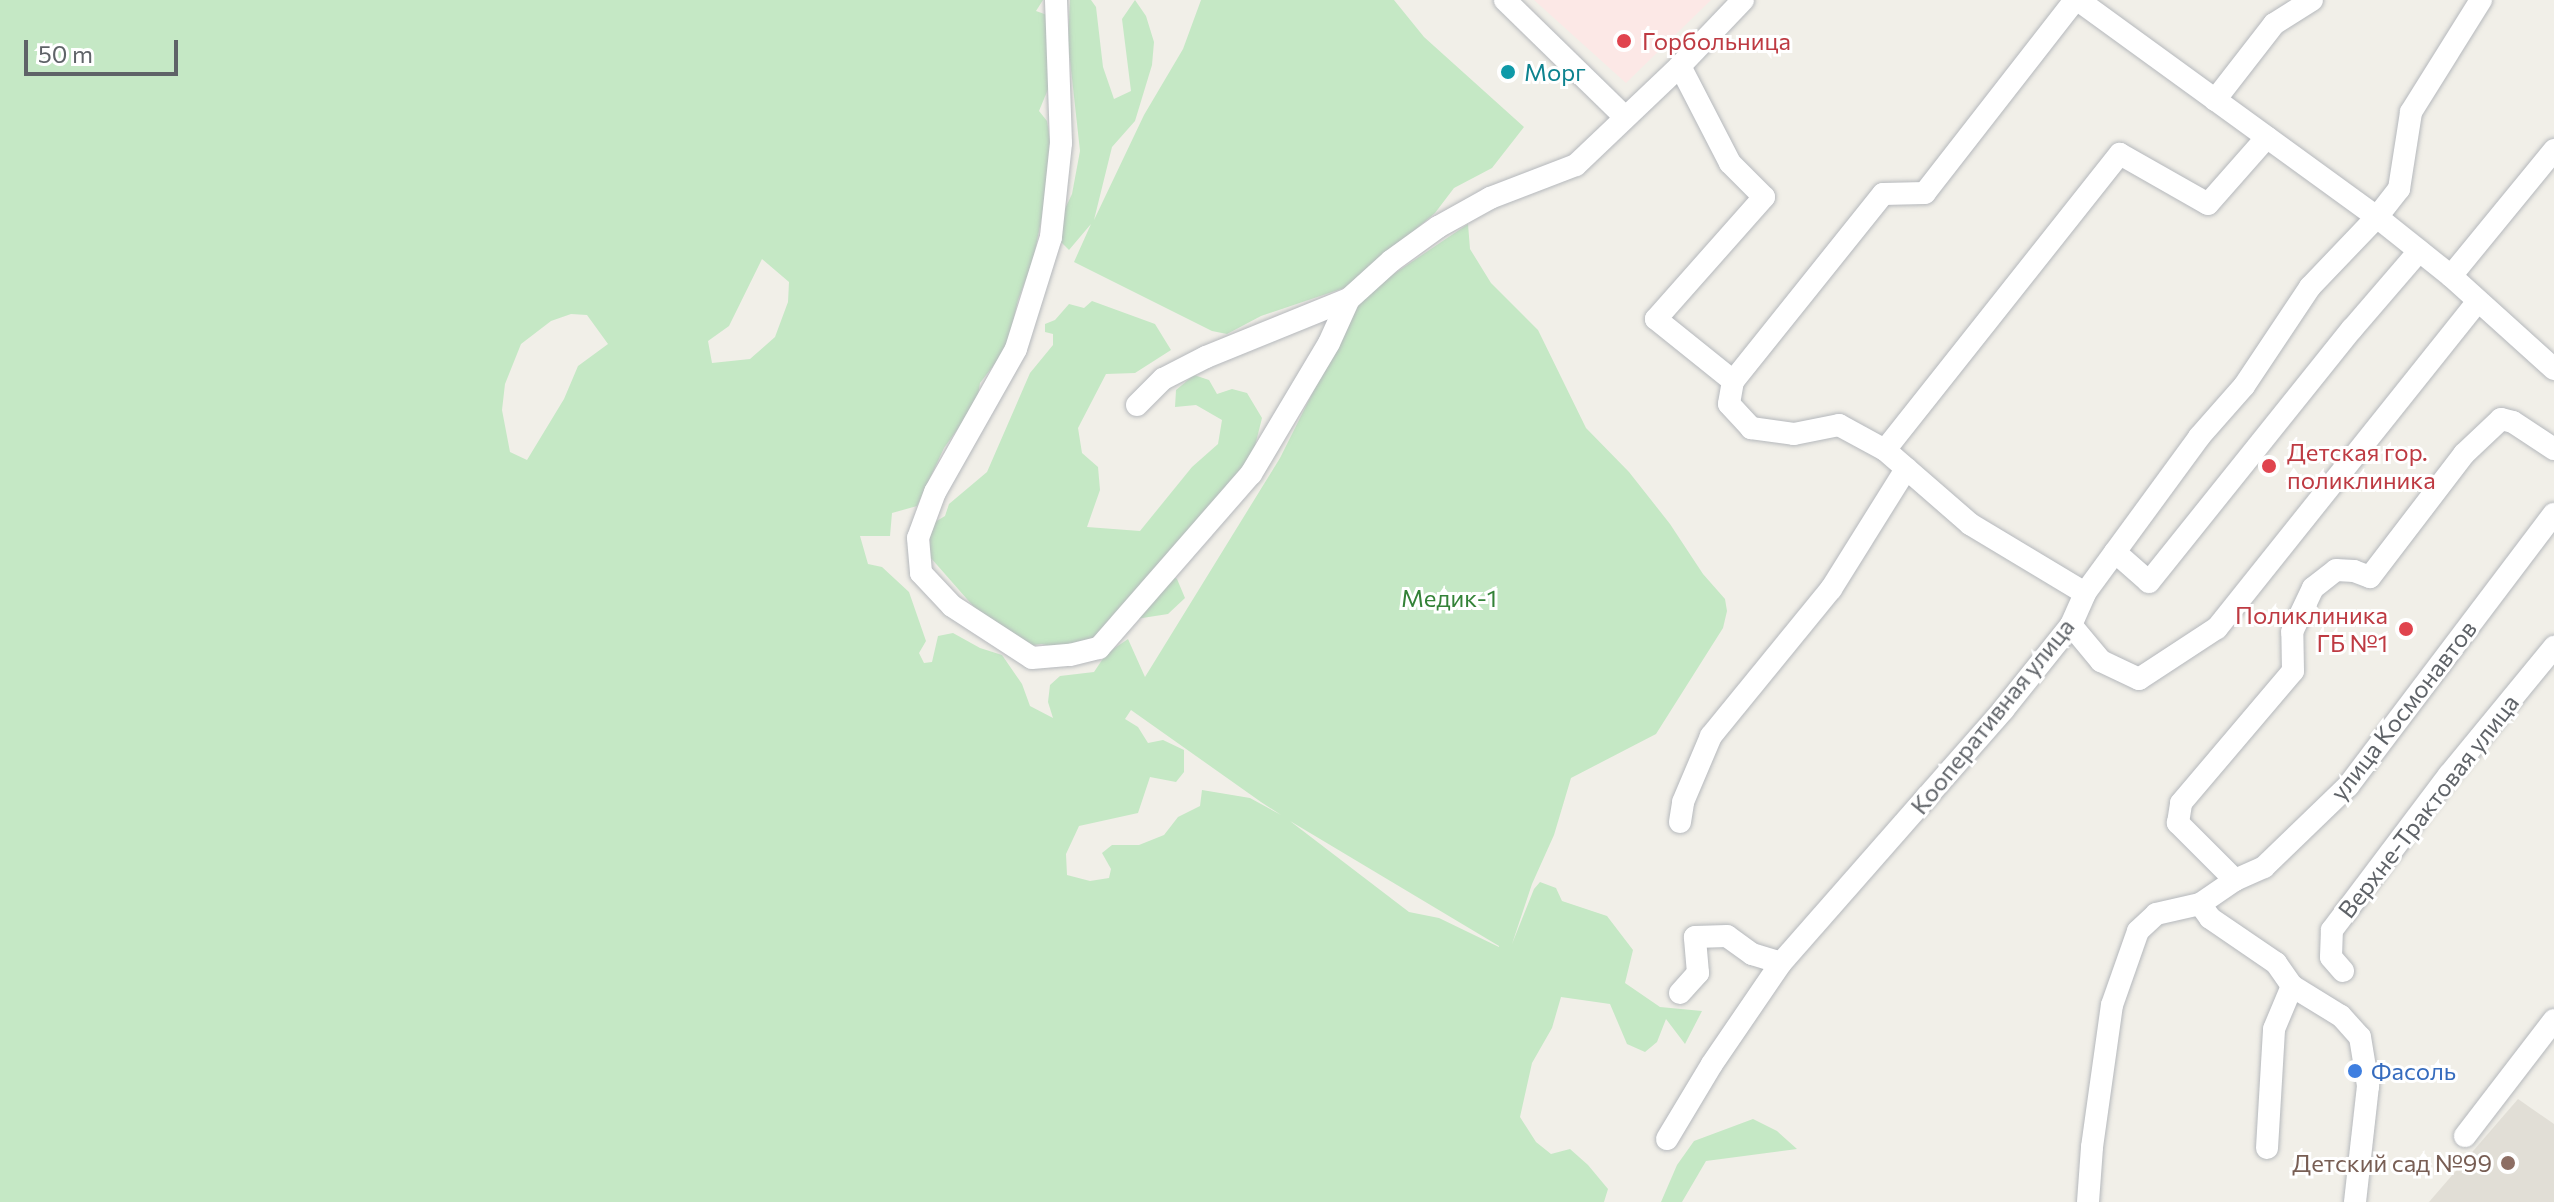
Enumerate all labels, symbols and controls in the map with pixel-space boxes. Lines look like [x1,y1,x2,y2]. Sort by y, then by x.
scale bar [28,24,182,74]
place label: Горбольница [1642,27,1791,55]
marker: Горбольница [1613,30,1635,52]
text: 50 m [38,39,93,68]
place label: Морг [1524,58,1586,86]
marker: Морг [1499,63,1517,81]
place label: Детская гор. поликлиника [2287,438,2436,494]
marker: Детская гор. поликлиника [2258,455,2280,477]
park label: Медик-1 [1401,584,1497,612]
place label: Поликлиника ГБ №1 [2235,601,2388,657]
street label: Кооперативная улица [1904,612,2080,820]
street label: улица Космонавтов [2324,614,2482,806]
marker: Поликлиника ГБ №1 [2395,618,2417,640]
street label: Верхне-Трактовая улица [2332,688,2524,924]
place label: Фасоль [2371,1057,2456,1085]
marker: Фасоль [2346,1062,2364,1080]
place label: Детский сад №99 [2292,1149,2492,1177]
marker: Детский сад №99 [2499,1154,2517,1172]

